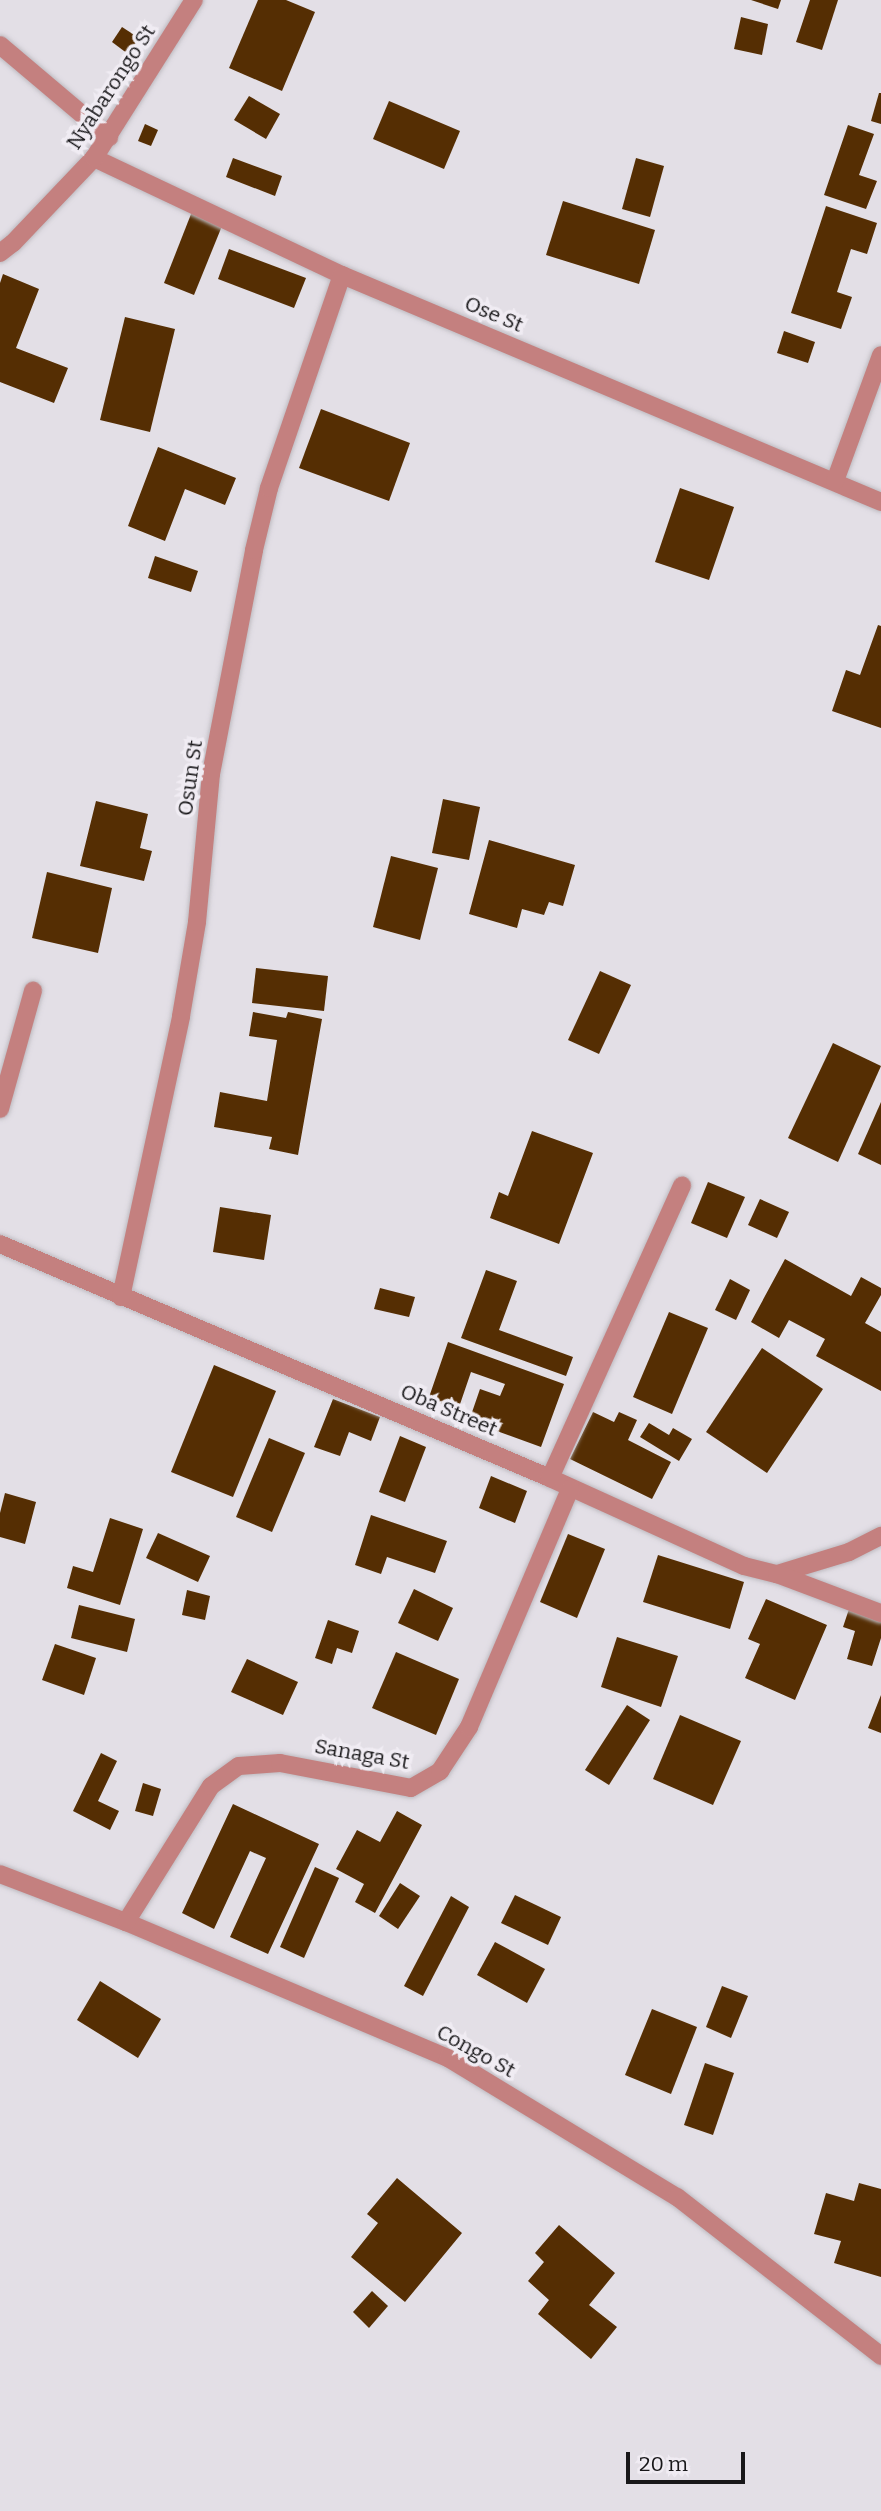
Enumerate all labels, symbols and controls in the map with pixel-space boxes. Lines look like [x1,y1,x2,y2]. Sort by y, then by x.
street label: Nyabarongo St [61,20,161,154]
street label: Ose St [461,290,527,338]
street label: Osun St [172,739,208,817]
street label: Oba Street [397,1378,501,1442]
street label: Sanaga St [313,1733,411,1775]
street label: Congo St [432,2019,520,2083]
scale bar [629,2438,748,2482]
text: 20 m [639,2451,688,2477]

